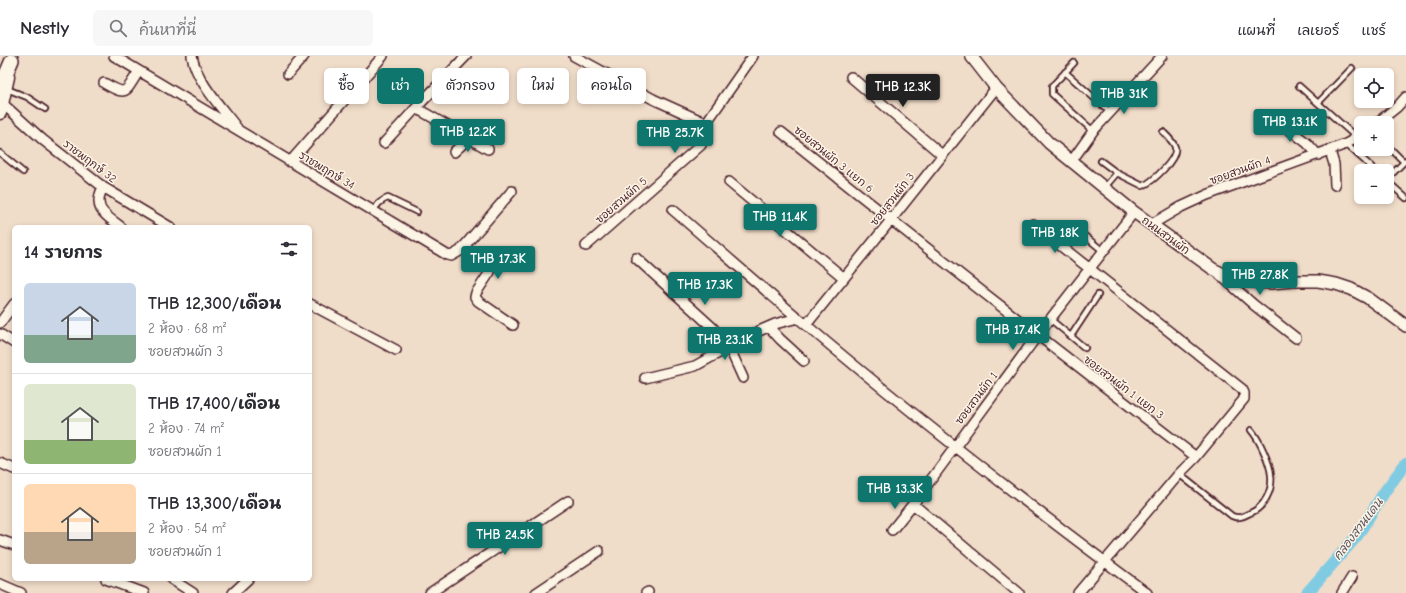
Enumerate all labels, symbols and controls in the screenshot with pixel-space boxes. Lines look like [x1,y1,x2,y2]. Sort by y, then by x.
search box [93,10,373,46]
text: Nestly [20,17,69,39]
icon: search [107,17,129,39]
text: ค้นหาที่นี่ [139,21,196,39]
text: แผนที่ [1237,22,1275,39]
text: เลเยอร์ [1297,22,1339,39]
text: แชร์ [1361,22,1386,39]
chip: ซื้อ [324,68,369,104]
chip: เช่า [377,68,424,104]
chip: ตัวกรอง [432,68,509,104]
chip: ใหม่ [517,68,569,104]
chip: คอนโด [577,68,646,104]
map controls [1354,68,1394,204]
button: locate [1354,68,1394,108]
pin: THB 12.3K [857,74,949,108]
text: THB 12.3K [875,79,931,94]
pin: THB 31K [1087,81,1161,115]
text: THB 31K [1100,86,1148,101]
pin: THB 13.1K [1244,109,1336,143]
text: THB 13.1K [1263,114,1317,129]
button: + [1354,116,1394,156]
pin: THB 12.2K [422,119,514,153]
pin: THB 25.7K [629,120,721,154]
street label: ซอยสวนผัก 3 แยก 6 [791,123,877,195]
text: THB 12.2K [440,124,496,139]
text: THB 25.7K [646,125,704,140]
street label: ราชพฤกษ์ 32 [60,136,120,186]
street label: ราชพฤกษ์ 34 [296,147,358,193]
street label: ซอยสวนผัก 4 [1208,153,1272,187]
button: − [1354,164,1394,204]
street label: ซอยสวนผัก 3 [867,170,917,228]
street label: ซอยสวนผัก 5 [592,174,650,226]
pin: THB 11.4K [734,204,826,238]
text: THB 11.4K [753,209,807,224]
street label: ถนนสวนผัก [1139,213,1193,257]
pin: THB 18K [1018,220,1092,254]
text: THB 18K [1031,225,1079,240]
icon: filters [278,238,300,260]
text: 14 รายการ [24,243,103,262]
pin: THB 17.3K [452,246,544,280]
text: THB 17.3K [470,251,526,266]
pin: THB 27.8K [1214,262,1306,296]
text: THB 27.8K [1231,267,1289,282]
pin: THB 17.3K [659,272,751,306]
text: THB 17.3K [677,277,733,292]
text: THB 12,300/เดือน [148,294,281,313]
icon: home [56,299,104,347]
pin: THB 17.4K [967,317,1059,351]
text: 2 ห้อง · 68 m² [148,321,226,336]
text: THB 17.4K [985,322,1041,337]
pin: THB 23.1K [679,327,771,361]
text: THB 23.1K [697,332,753,347]
text: ซอยสวนผัก 3 [148,344,223,359]
street label: ซอยสวนผัก 1 แยก 3 [1081,352,1167,422]
street label: ซอยสวนผัก 1 [952,369,1000,427]
text: THB 17,400/เดือน [148,394,280,413]
icon: home [56,400,104,448]
text: 2 ห้อง · 74 m² [148,421,224,436]
text: ซอยสวนผัก 1 [148,444,222,459]
pin: THB 13.3K [849,476,941,510]
text: THB 13.3K [867,481,923,496]
text: THB 13,300/เดือน [148,494,281,513]
water label: คลองสวนแดน [1330,495,1386,563]
icon: home [56,500,104,548]
text: 2 ห้อง · 54 m² [148,521,226,536]
pin: THB 24.5K [459,522,551,556]
text: THB 24.5K [476,527,534,542]
text: ซอยสวนผัก 1 [148,544,222,559]

